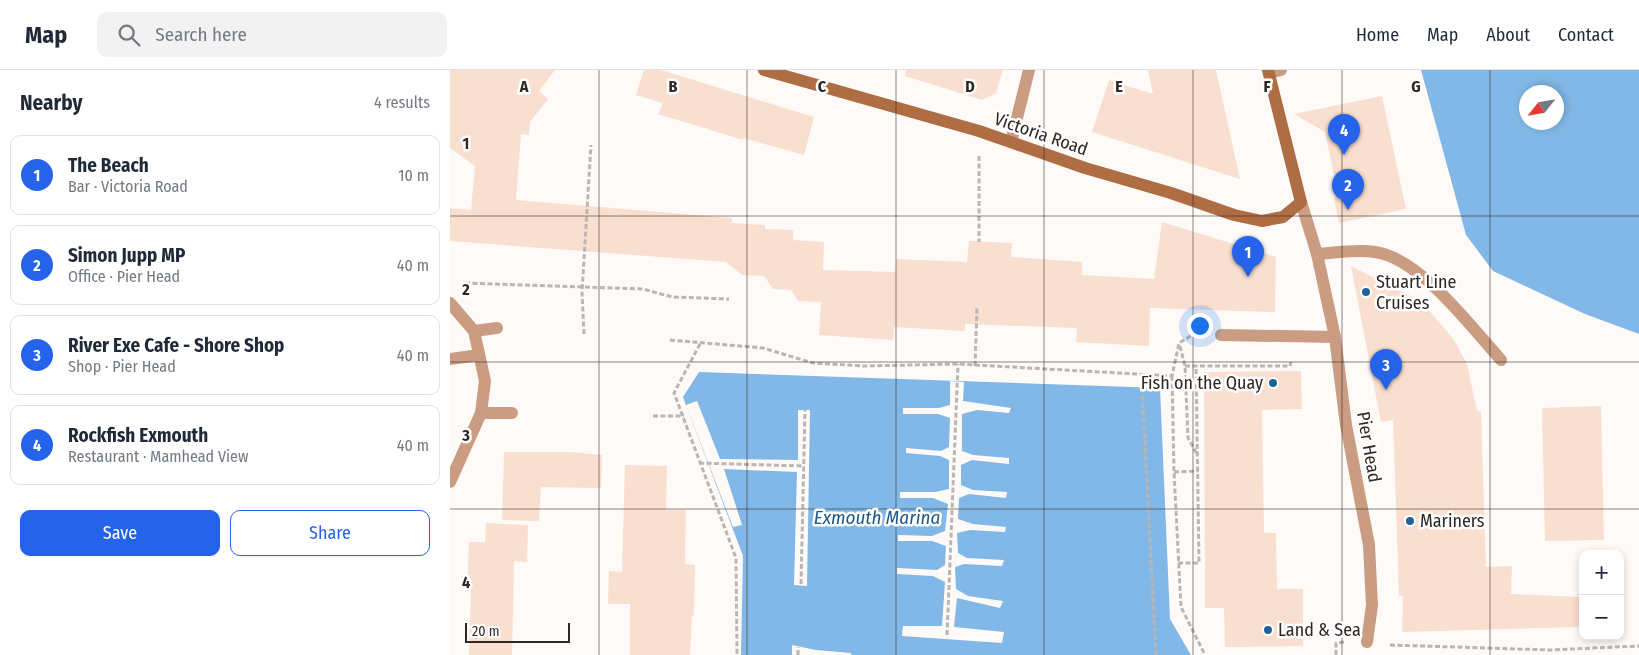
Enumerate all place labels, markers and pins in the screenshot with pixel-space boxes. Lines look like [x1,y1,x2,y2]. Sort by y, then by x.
pin: 4 [1328,114,1360,155]
pin: 2 [1332,169,1364,210]
pin: 1 [1232,236,1264,277]
place label: Stuart Line Cruises [1376,271,1456,314]
marker: Stuart Line Cruises [1360,286,1372,298]
pin: 3 [1370,349,1402,390]
place label: Fish on the Quay [1141,372,1263,394]
marker: Fish on the Quay [1267,377,1279,389]
place label: Mariners [1420,510,1485,532]
marker: Mariners [1404,515,1416,527]
place label: Land & Sea [1278,619,1361,641]
marker: Land & Sea [1262,624,1274,636]

